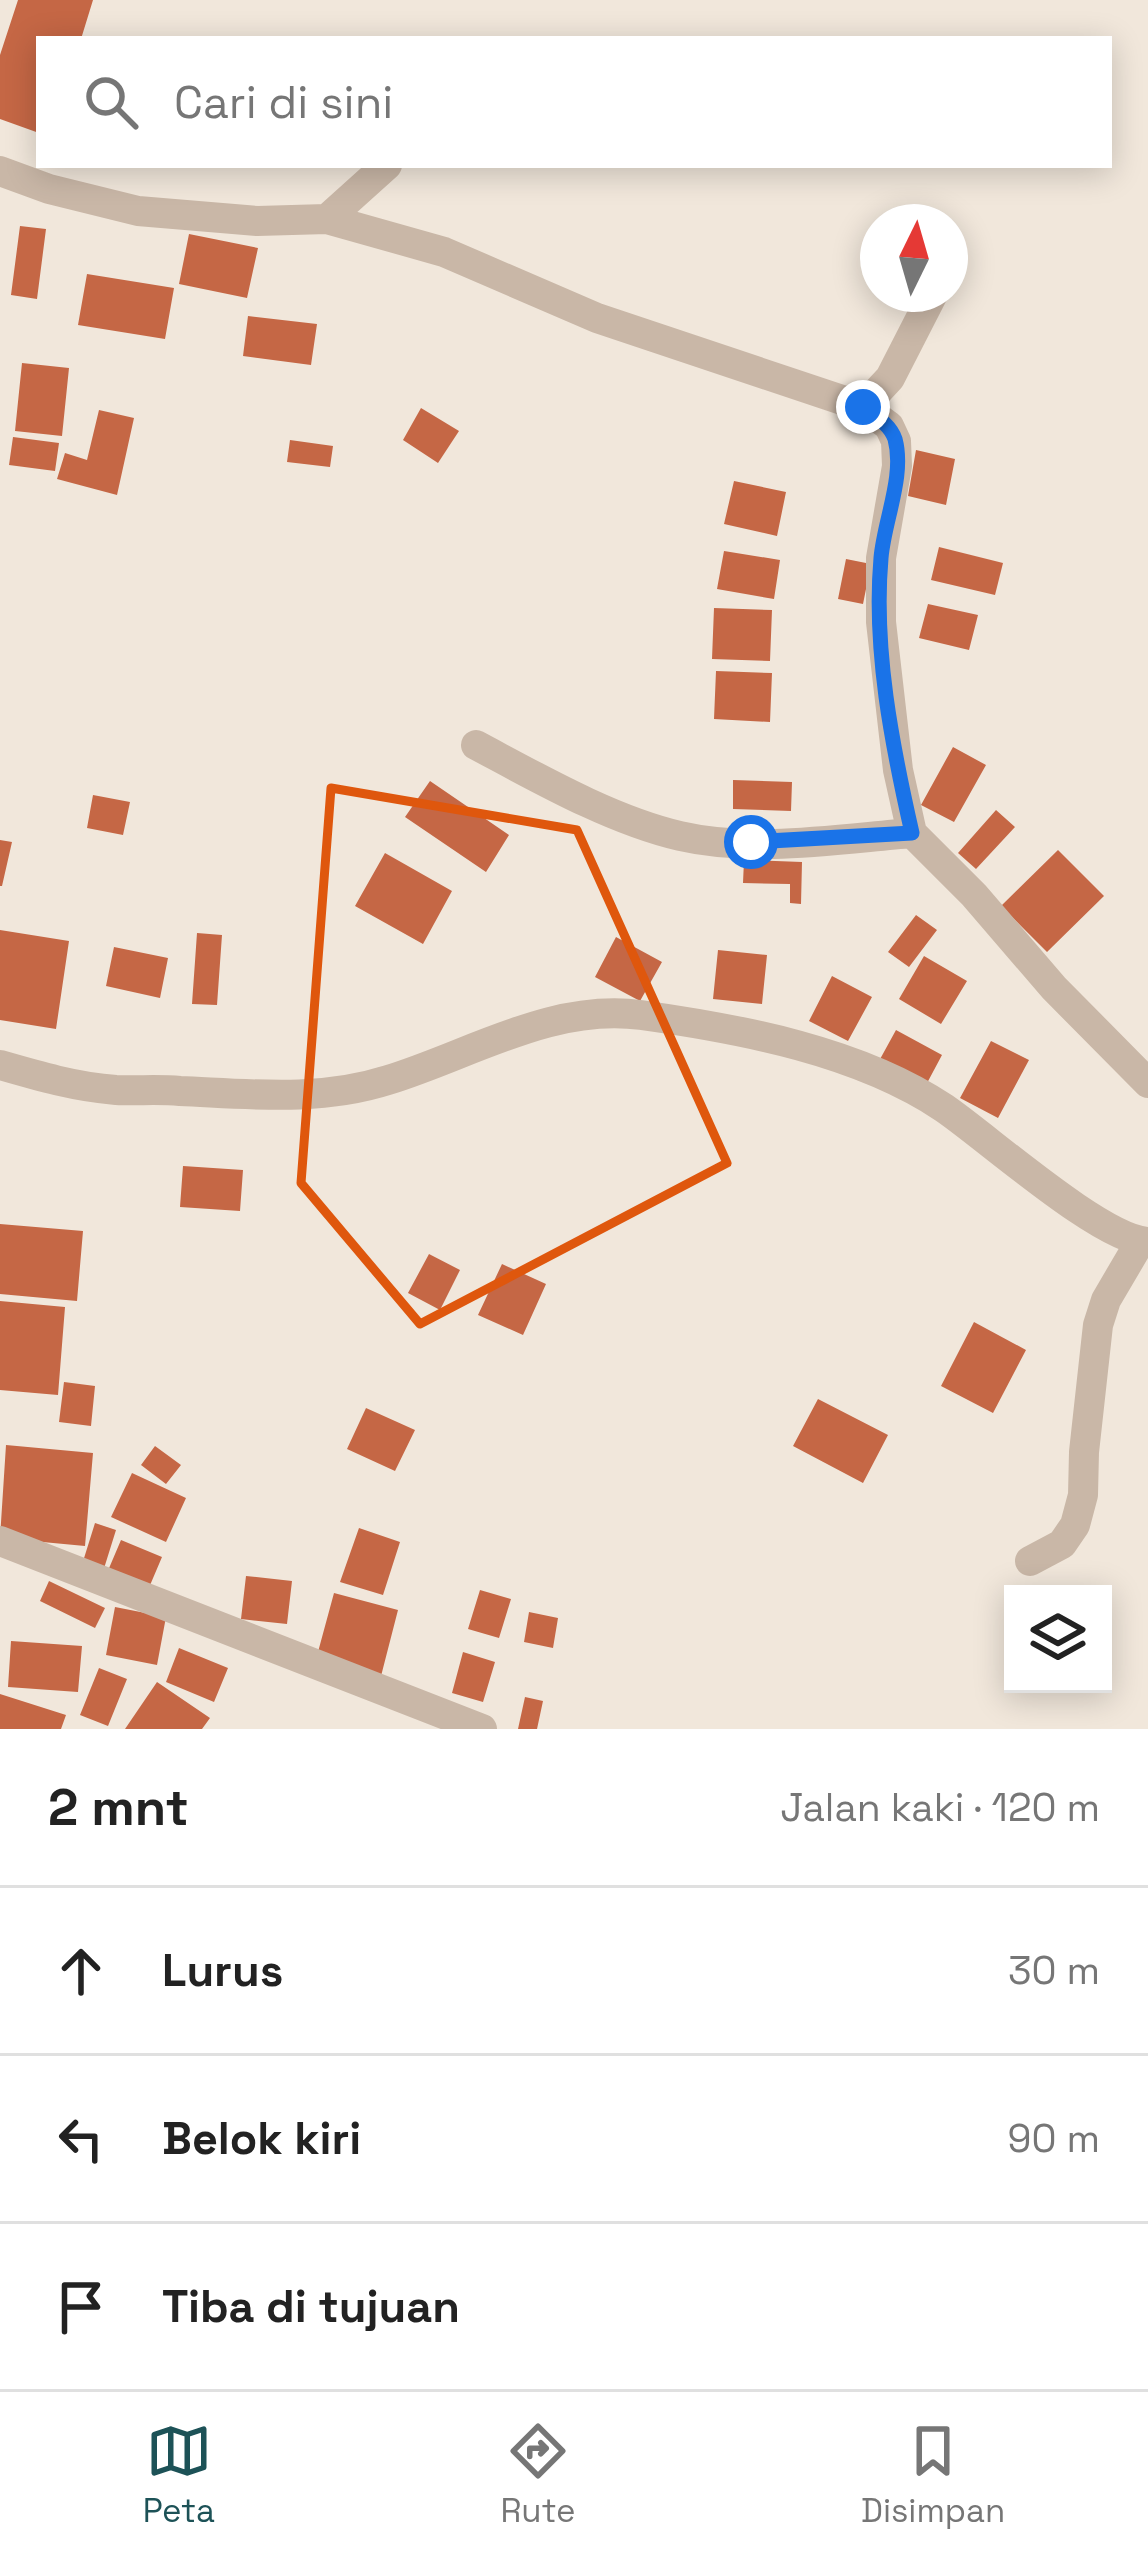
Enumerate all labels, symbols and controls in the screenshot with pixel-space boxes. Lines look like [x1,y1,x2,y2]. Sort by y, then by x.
search box [36,36,1112,168]
icon: search [78,69,144,135]
text: Cari di sini [174,74,393,131]
north arrow [860,204,968,312]
route end [836,380,890,434]
route start [724,815,778,869]
map controls [1004,1585,1112,1693]
button: layers [1004,1585,1112,1693]
text: 2 mnt [48,1775,189,1840]
text: Jalan kaki · 120 m [780,1783,1100,1832]
icon: ahead [48,1938,114,2004]
text: Lurus [162,1942,283,1999]
text: 30 m [1008,1946,1100,1995]
icon: left [48,2106,114,2172]
text: Belok kiri [162,2110,361,2167]
text: 90 m [1008,2114,1100,2163]
icon: arrive [48,2274,114,2340]
text: Tiba di tujuan [162,2278,460,2335]
tab: Peta [143,2418,215,2532]
tab: Rute [500,2418,576,2532]
tab: Disimpan [861,2418,1005,2532]

